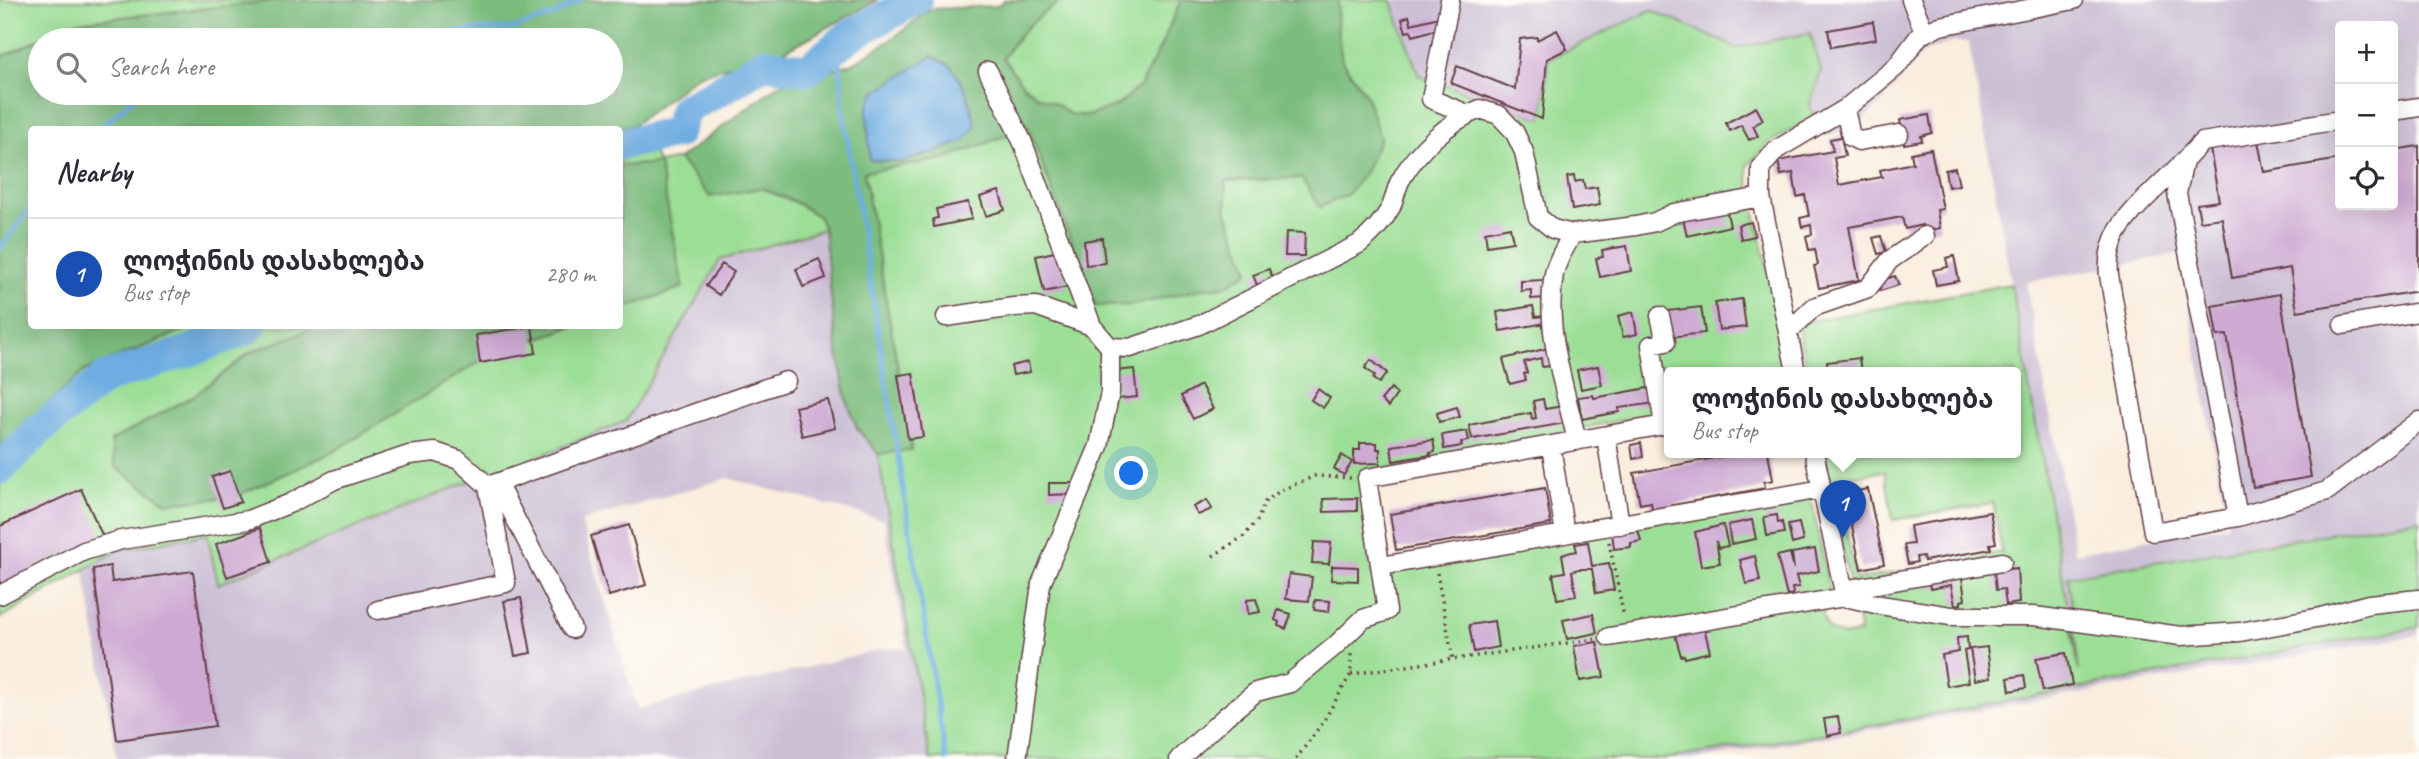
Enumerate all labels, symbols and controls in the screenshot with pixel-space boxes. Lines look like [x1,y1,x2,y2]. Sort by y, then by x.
map controls [2335,21,2398,210]
button: + [2335,21,2398,84]
search box [28,28,623,105]
icon: search [52,48,90,86]
text: Search here [108,50,214,83]
button: − [2335,84,2398,147]
button: locate [2335,147,2398,210]
text: Nearby [56,153,132,191]
text: ლოჭინის დასახლება [123,245,425,278]
text: 1 [74,260,84,289]
text: 280 m [546,260,595,289]
text: Bus stop [123,278,189,307]
popup [1664,367,2021,458]
text: ლოჭინის დასახლება [1692,383,1993,416]
text: Bus stop [1692,416,1758,445]
your location [1114,456,1148,490]
pin: 1 [1820,480,1866,538]

